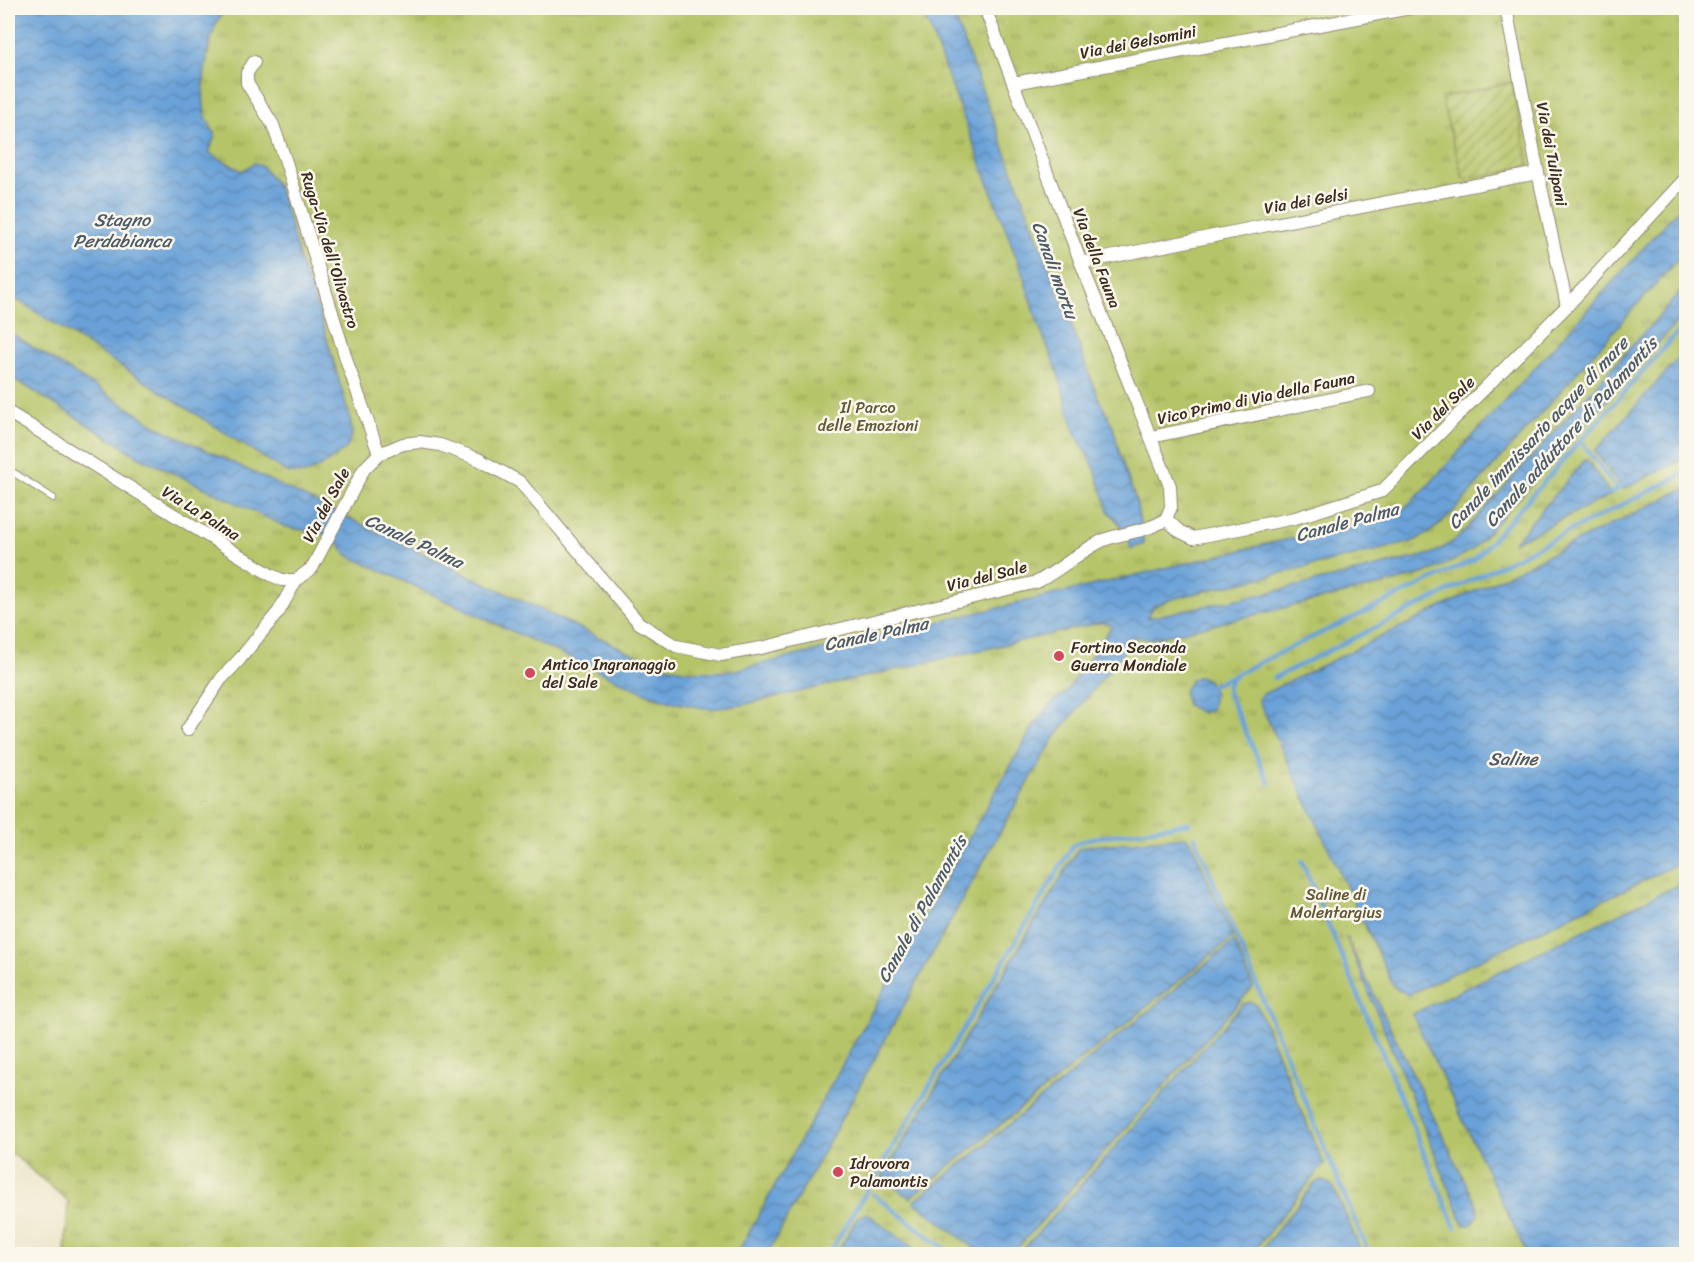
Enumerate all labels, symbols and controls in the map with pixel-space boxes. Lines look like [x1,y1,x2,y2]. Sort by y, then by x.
street label: Via dei Gelsomini [1077,16,1199,67]
street label: Via dei Tulipani [1528,100,1576,209]
street label: Ruga-Via dell'Olivastro [292,168,368,332]
street label: Via dei Gelsi [1262,179,1351,223]
water label: Stagno Perdabianca [73,204,173,257]
street label: Via della Fauna [1065,204,1129,312]
water label: Canali mortu [1023,217,1088,325]
water label: Canale immissario acque di mare [1439,328,1638,537]
water label: Canale adduttore di Palamontis [1476,328,1667,535]
street label: Vico Primo di Via della Fauna [1155,363,1357,433]
street label: Via del Sale [1404,369,1482,447]
park label: Il Parco delle Emozioni [818,393,919,440]
street label: Via del Sale [294,462,358,548]
street label: Via La Palma [156,477,247,549]
water label: Canale Palma [1292,492,1404,551]
water label: Canale Palma [359,504,470,579]
street label: Via del Sale [944,552,1030,600]
water label: Canale Palma [821,607,933,661]
place label: Fortino Seconda Guerra Mondiale [1071,633,1187,680]
marker: Fortino Seconda Guerra Mondiale [1052,649,1066,663]
place label: Antico Ingranaggio del Sale [541,650,676,697]
marker: Antico Ingranaggio del Sale [523,666,537,680]
water label: Saline [1489,743,1540,775]
water label: Canale di Palamontis [868,828,977,989]
park label: Saline di Molentargius [1290,880,1382,927]
place label: Idrovora Palamontis [849,1149,929,1196]
marker: Idrovora Palamontis [831,1165,845,1179]

